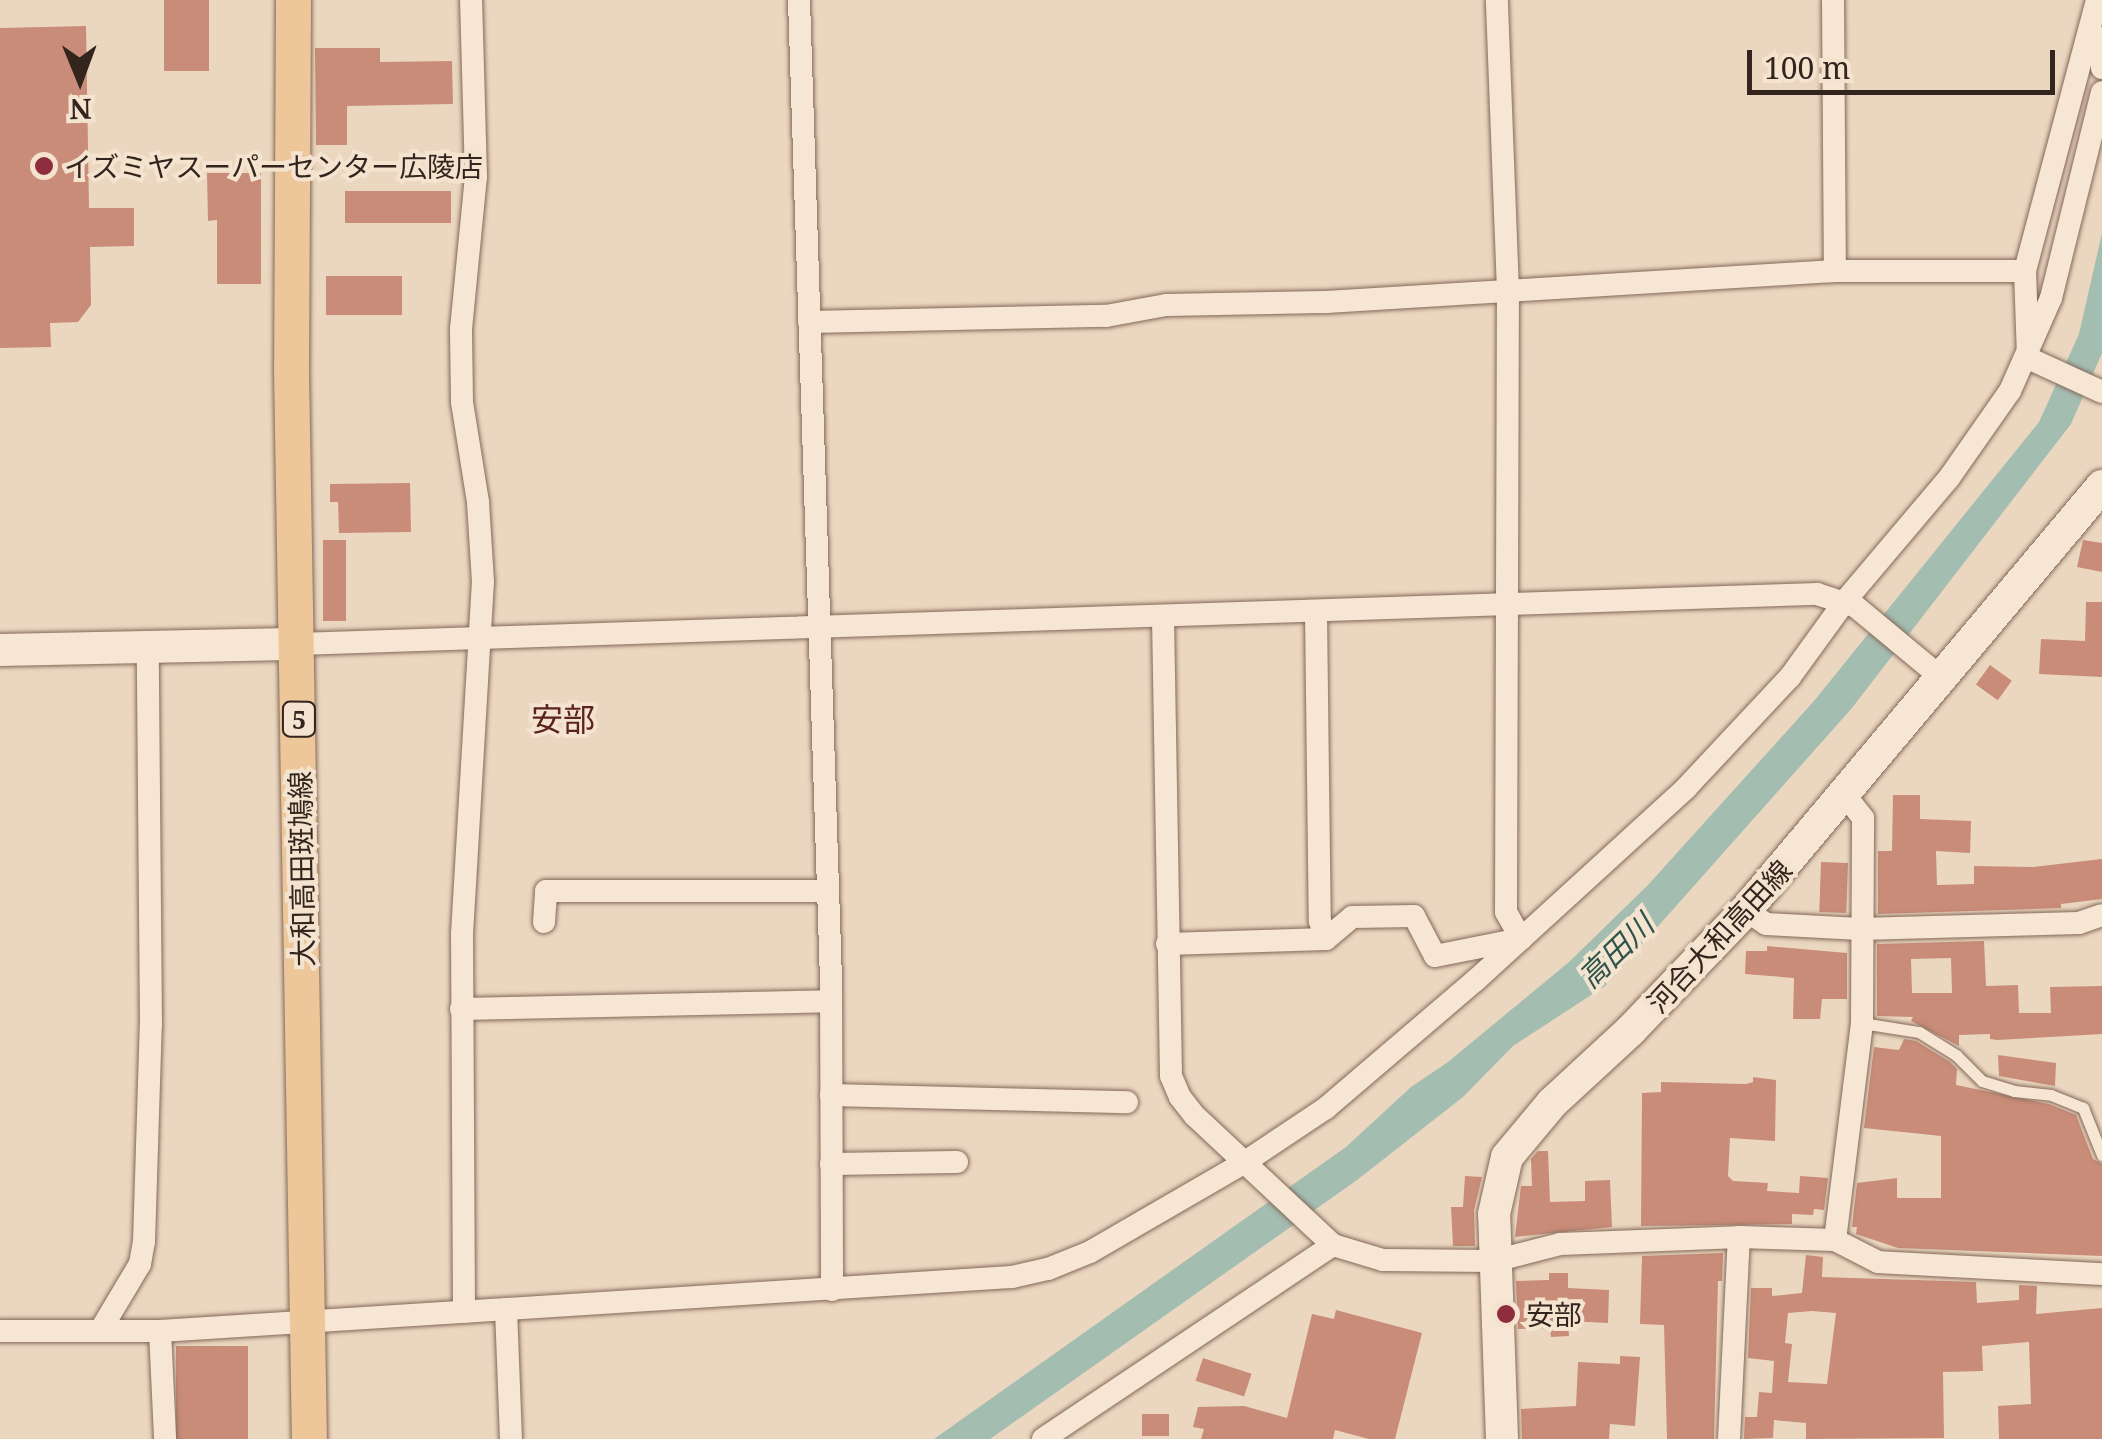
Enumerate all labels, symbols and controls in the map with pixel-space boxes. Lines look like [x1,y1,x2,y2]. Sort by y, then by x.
north arrow [30,30,130,130]
scale bar [1752,30,2060,92]
text: 100 m [1764,47,1850,88]
text: N [69,91,92,129]
place label: イズミヤスーパーセンター広陵店 [64,149,484,183]
marker: イズミヤスーパーセンター広陵店 [33,155,55,177]
road number: 5 [282,699,316,739]
district label: 安部 [531,700,595,738]
street label: 大和高田斑鳩線 [282,771,320,967]
street label: 河合大和高田線 [1640,853,1798,1019]
water label: 高田川 [1571,907,1661,995]
place label: 安部 [1526,1297,1582,1331]
marker: 安部 [1495,1303,1517,1325]

